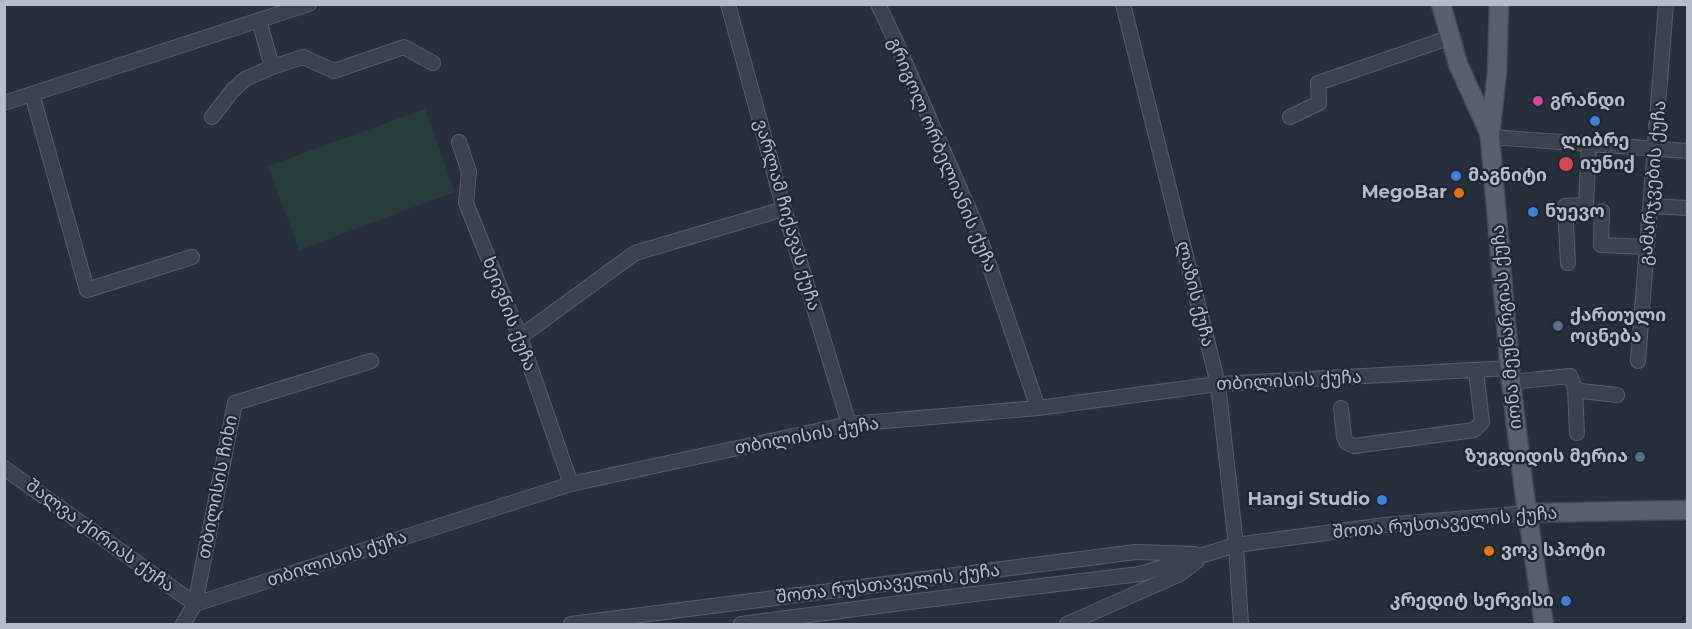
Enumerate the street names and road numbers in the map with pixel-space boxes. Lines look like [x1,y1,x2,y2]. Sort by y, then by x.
street label: გრიგოლ ორბელიანის ქუჩა [883,34,1001,276]
street label: გამარჯვების ქუჩა [1635,100,1671,266]
street label: ვარლამ ჩიქავას ქუჩა [749,117,825,313]
street label: იონა მეუნარგიას ქუჩა [1487,224,1527,430]
street label: ლაზის ქუჩა [1171,239,1219,349]
street label: ხეივნის ქუჩა [477,254,541,374]
street label: თბილისის ქუჩა [1216,366,1362,396]
street label: თბილისის ჩიხი [193,413,243,561]
street label: თბილისის ქუჩა [733,413,881,459]
street label: შალვა ქირიას ქუჩა [22,475,178,597]
street label: შოთა რუსთაველის ქუჩა [1332,502,1558,544]
street label: თბილისის ქუჩა [264,526,410,592]
street label: შოთა რუსთაველის ქუჩა [775,560,1001,608]

